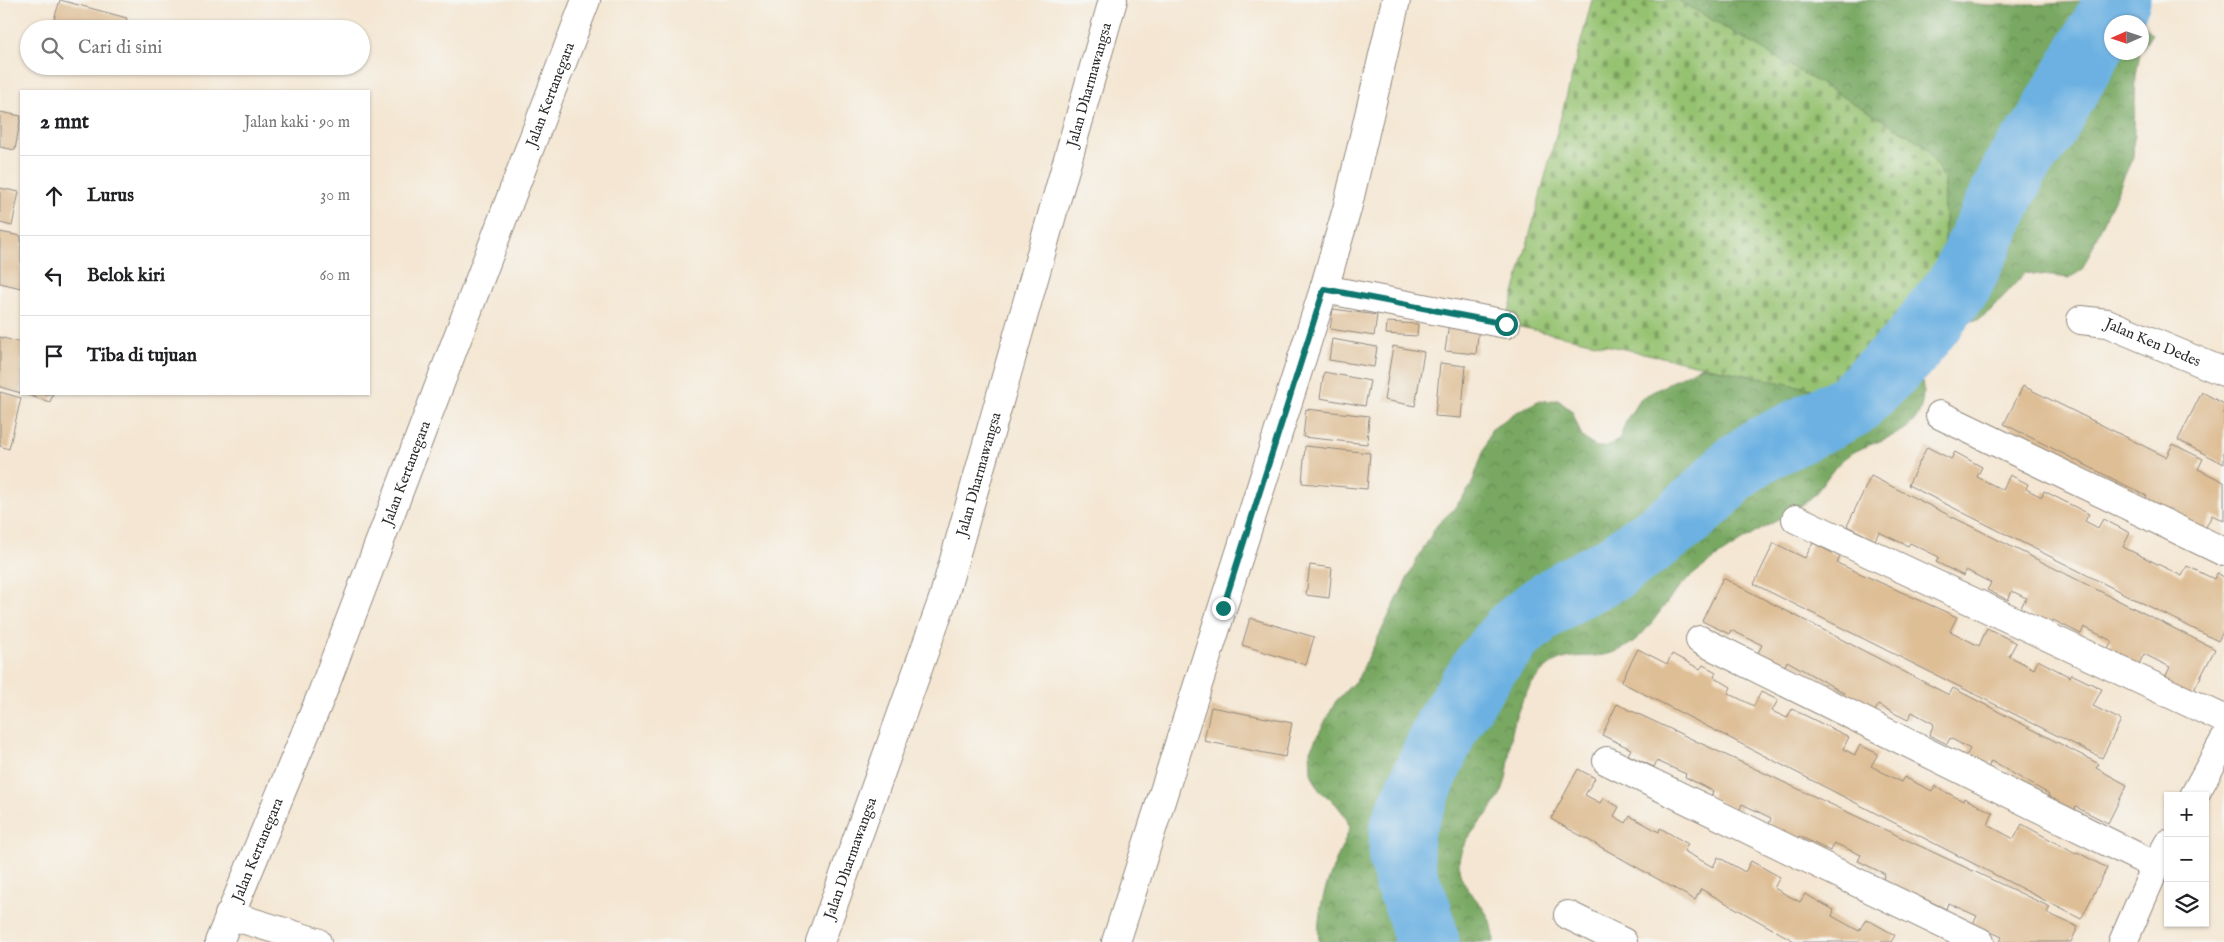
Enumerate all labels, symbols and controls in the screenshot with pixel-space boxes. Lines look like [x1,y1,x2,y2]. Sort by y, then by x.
north arrow [2104,15,2149,60]
search box [20,20,370,75]
street label: Jalan Dharmawangsa [1062,20,1116,151]
icon: search [38,34,66,62]
text: Cari di sini [78,36,162,60]
street label: Jalan Kertanegara [521,39,579,151]
text: 2 mnt [40,109,89,136]
text: Jalan kaki · 90 m [244,113,350,133]
icon: ahead [40,182,68,210]
text: Lurus [87,184,134,208]
text: 30 m [320,186,350,206]
icon: left [40,262,68,290]
text: Belok kiri [87,264,165,288]
text: 60 m [320,266,350,286]
route start [1495,313,1518,336]
street label: Jalan Ken Dedes [2100,313,2204,371]
icon: arrive [40,342,68,370]
text: Tiba di tujuan [87,344,197,368]
street label: Jalan Dharmawangsa [951,410,1005,541]
street label: Jalan Kertanegara [377,417,435,530]
route end [1212,597,1235,620]
map controls [2164,792,2209,927]
button: + [2164,792,2209,837]
street label: Jalan Kertanegara [227,794,287,906]
street label: Jalan Dharmawangsa [819,794,881,924]
button: − [2164,837,2209,882]
button: layers [2164,882,2209,927]

